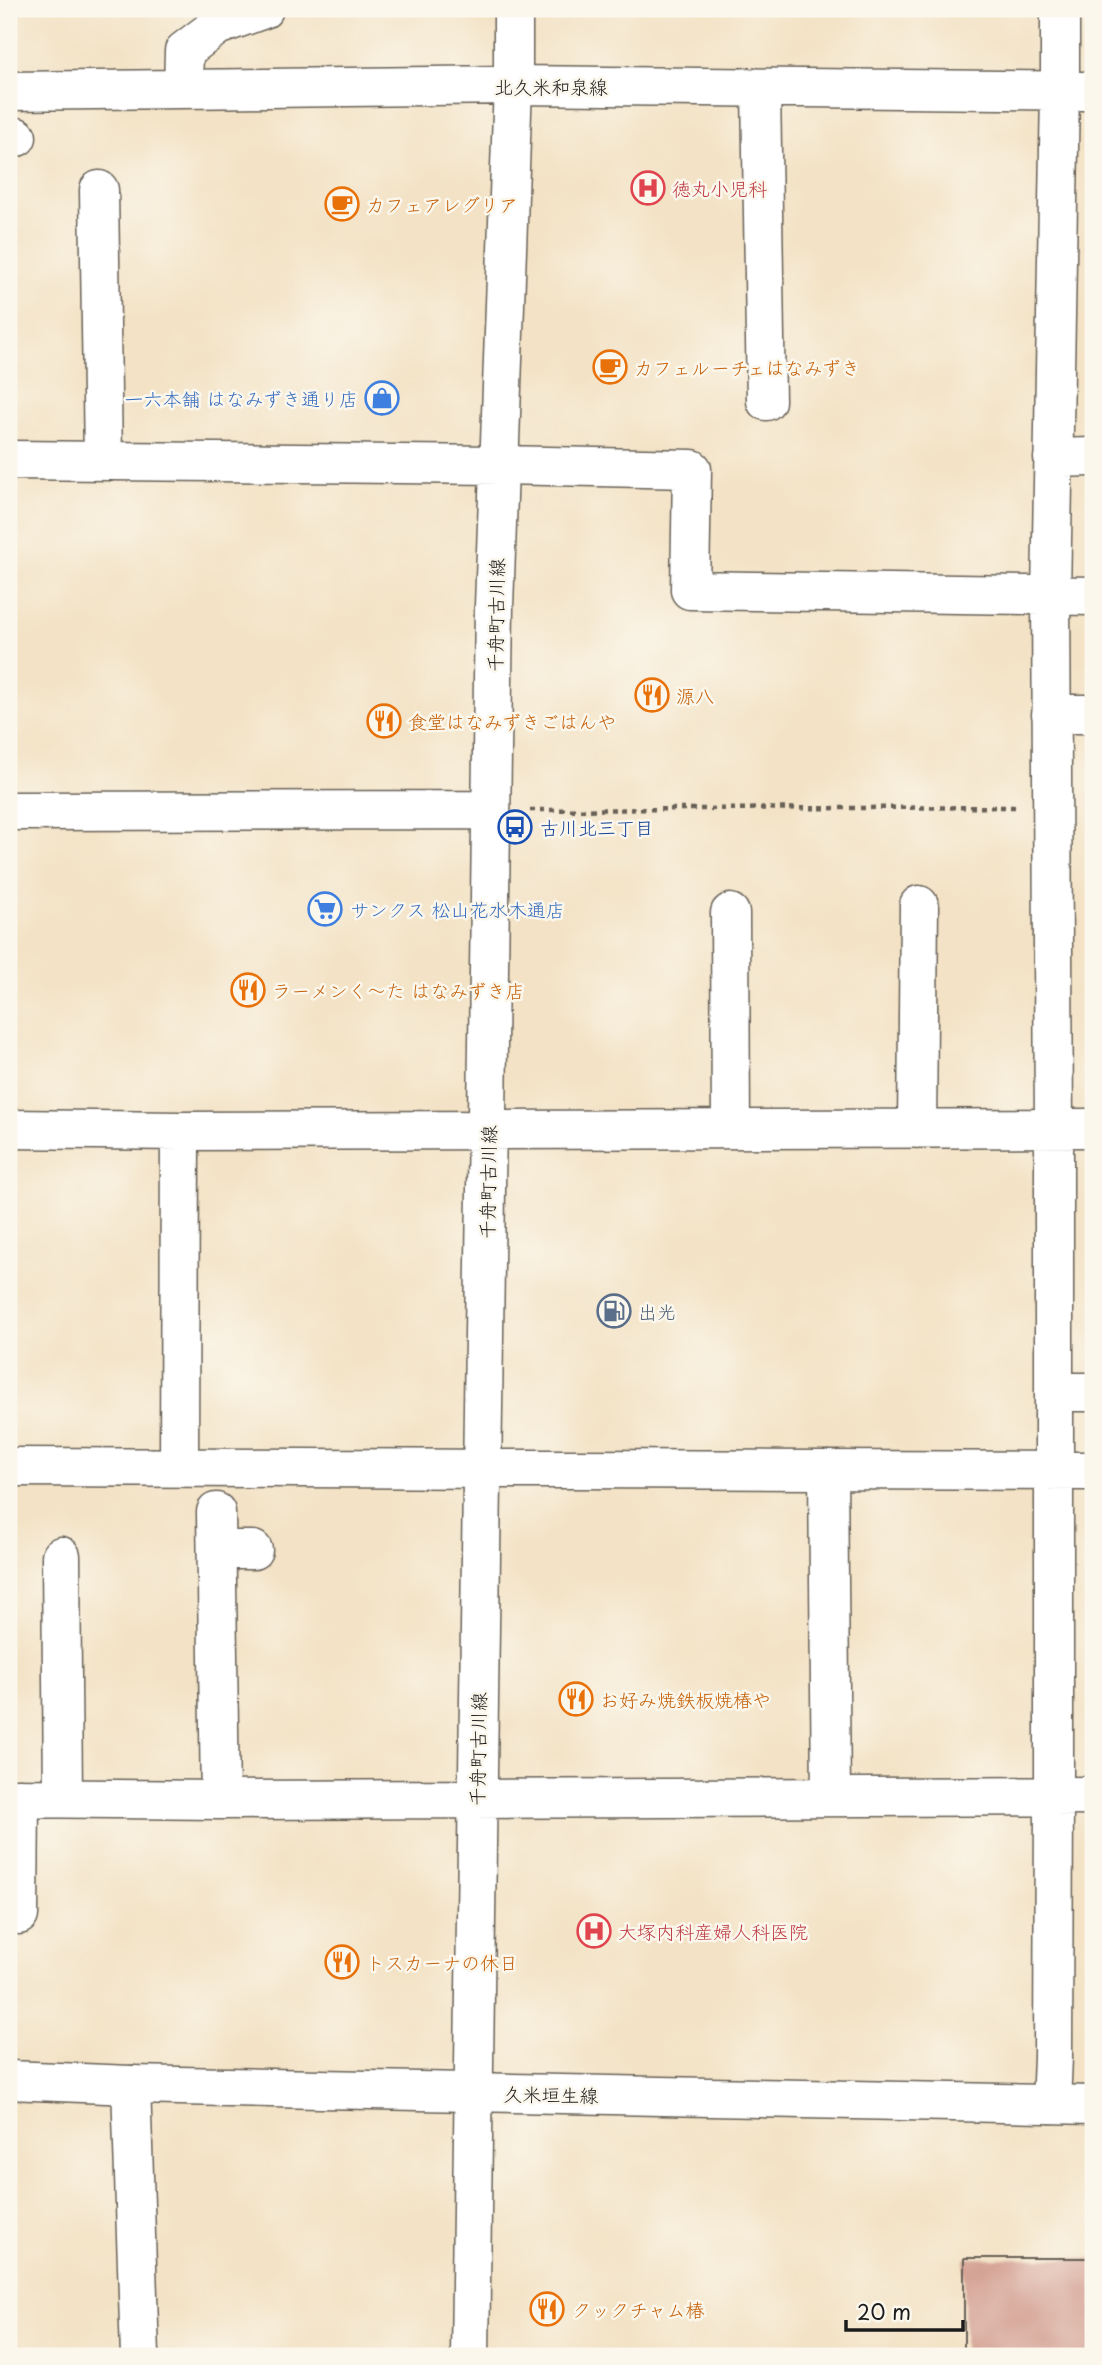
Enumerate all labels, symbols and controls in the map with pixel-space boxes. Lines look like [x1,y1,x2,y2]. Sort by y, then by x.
street label: 北久米和泉線 [494,72,608,100]
hospital icon: 徳丸小児科 [629,169,667,207]
place label: 徳丸小児科 [672,174,767,202]
cafe icon: カフェアレグリア [323,185,361,223]
place label: カフェアレグリア [366,190,518,218]
cafe icon: カフェルーチェはなみずき [591,348,629,386]
place label: カフェルーチェはなみずき [634,353,860,381]
shop icon: 一六本舗 はなみずき通り店 [363,379,401,417]
place label: 一六本舗 はなみずき通り店 [125,384,358,412]
street label: 千舟町古川線 [480,558,510,672]
restaurant icon: 源八 [633,676,671,714]
place label: 源八 [676,681,714,709]
restaurant icon: 食堂はなみずきごはんや [365,702,403,740]
place label: 食堂はなみずきごはんや [408,707,616,735]
bus stop icon: 古川北三丁目 [496,808,534,846]
place label: 古川北三丁目 [540,813,654,841]
supermarket icon: サンクス 松山花水木通店 [306,890,344,928]
place label: サンクス 松山花水木通店 [350,895,565,923]
restaurant icon: ラーメンく～た はなみずき店 [229,971,267,1009]
place label: ラーメンく～た はなみずき店 [272,976,524,1004]
street label: 千舟町古川線 [472,1125,502,1239]
fuel station icon: 出光 [595,1292,633,1330]
place label: 出光 [638,1297,676,1325]
restaurant icon: お好み焼鉄板焼椿や [557,1680,595,1718]
place label: お好み焼鉄板焼椿や [600,1685,771,1713]
street label: 千舟町古川線 [462,1692,492,1806]
hospital icon: 大塚内科産婦人科医院 [575,1912,613,1950]
place label: 大塚内科産婦人科医院 [618,1917,808,1945]
restaurant icon: トスカーナの休日 [323,1943,361,1981]
place label: トスカーナの休日 [366,1948,518,1976]
street label: 久米垣生線 [503,2079,599,2109]
scale bar [846,2288,964,2332]
restaurant icon: クックチャム椿 [528,2290,566,2328]
place label: クックチャム椿 [572,2295,705,2323]
text: 20 m [857,2295,911,2327]

